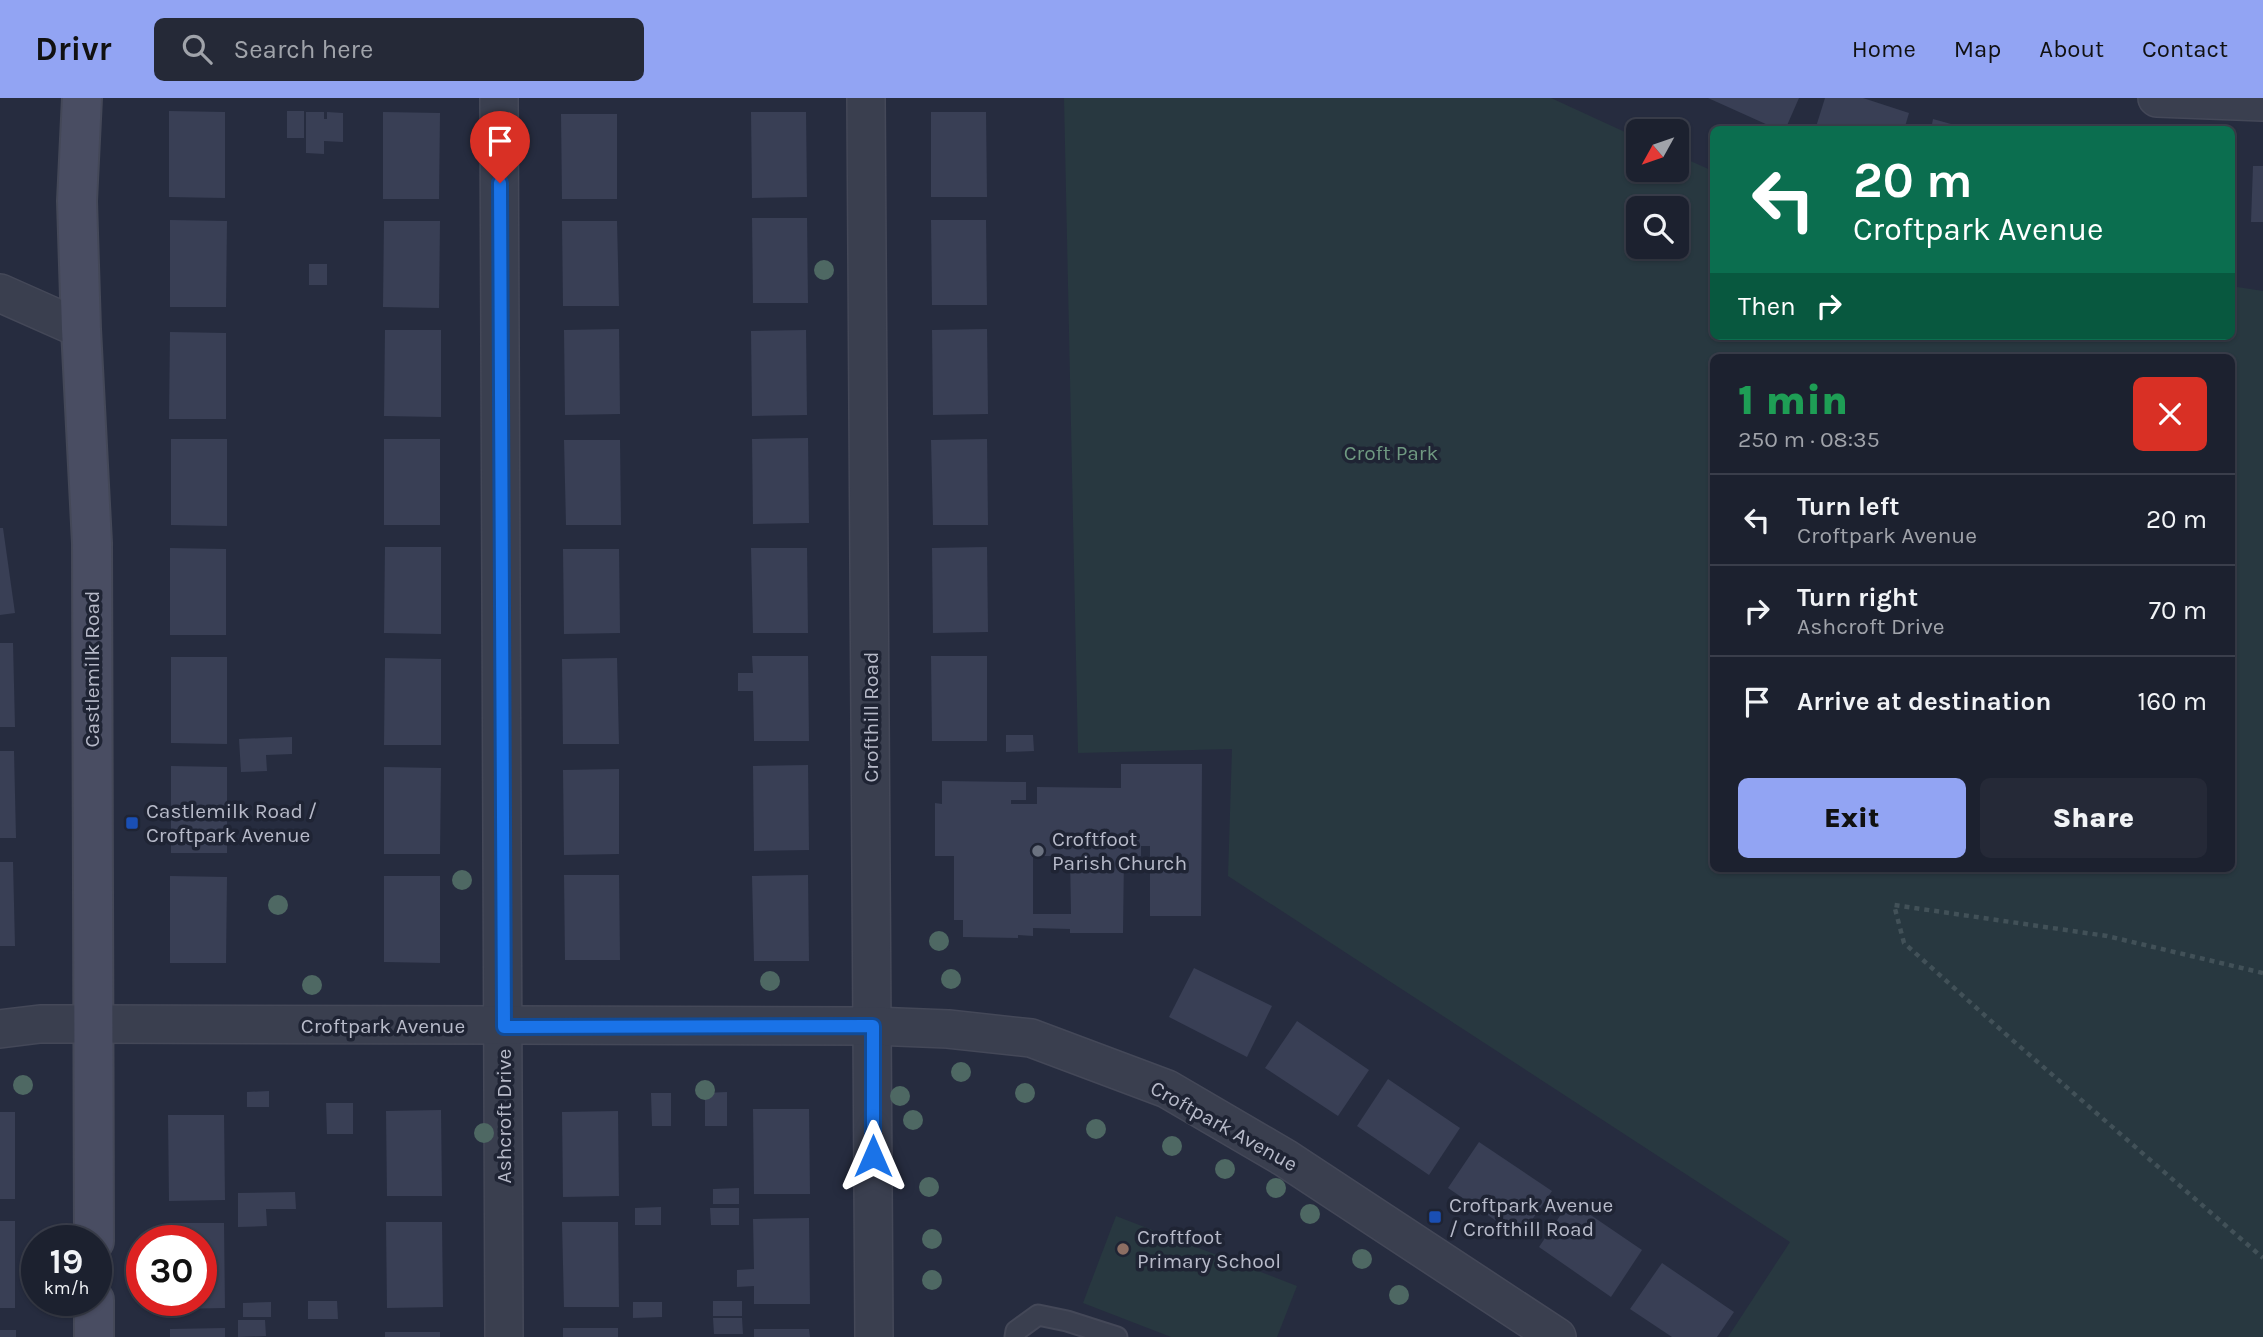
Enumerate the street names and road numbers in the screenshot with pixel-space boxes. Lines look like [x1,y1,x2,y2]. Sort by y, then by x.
street label: Castlemilk Road [80,591,104,747]
street label: Crofthill Road [859,651,883,783]
street label: Croftpark Avenue [301,1014,465,1038]
street label: Ashcroft Drive [492,1049,516,1183]
street label: Croftpark Avenue [1146,1076,1302,1176]

